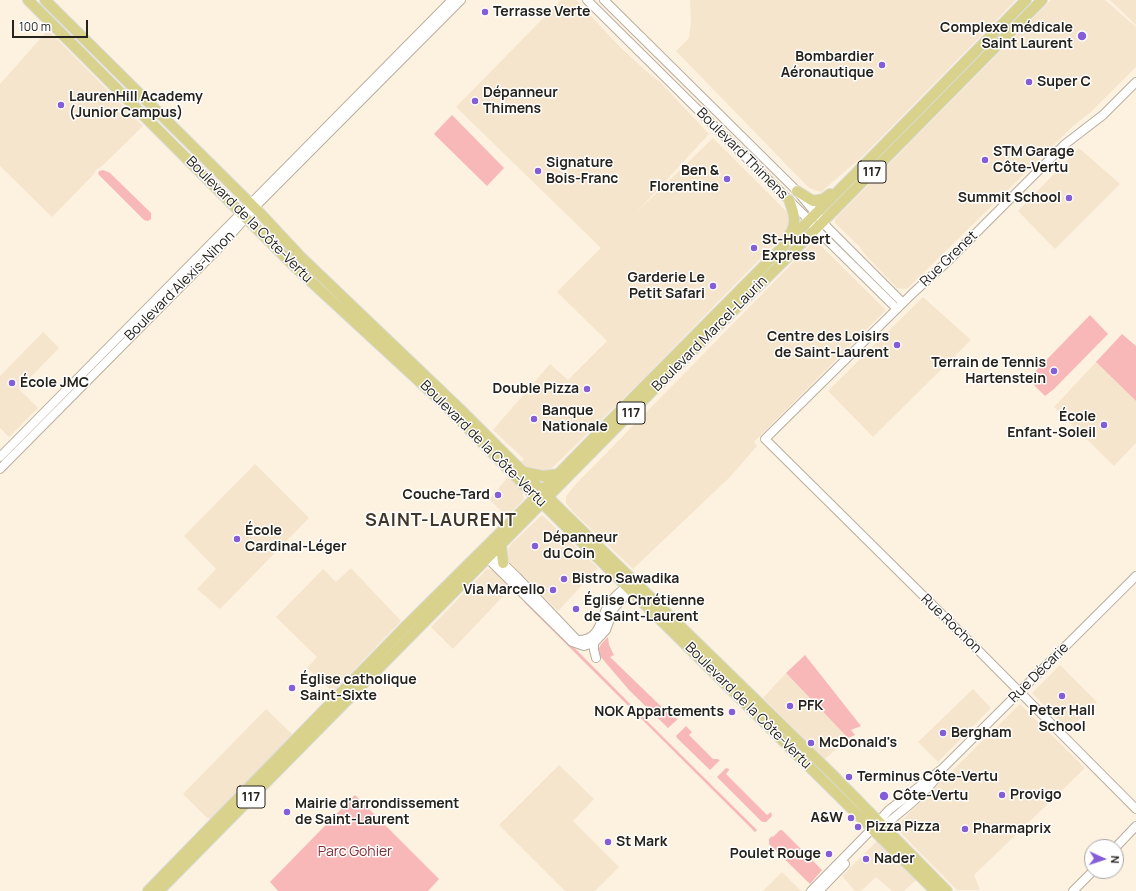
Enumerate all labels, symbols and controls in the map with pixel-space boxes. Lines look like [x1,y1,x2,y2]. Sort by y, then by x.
place label: Terrasse Verte [493,4,590,20]
marker: Terrasse Verte [480,7,490,17]
scale bar [14,12,90,38]
text: 100 m [19,18,51,35]
place label: Complexe médicale Saint Laurent [940,20,1073,52]
marker: Complexe médicale Saint Laurent [1076,30,1088,42]
place label: Bombardier Aéronautique [781,49,874,82]
marker: Bombardier Aéronautique [877,60,887,70]
place label: Super C [1037,74,1091,90]
marker: Super C [1024,77,1034,87]
place label: Dépanneur Thimens [483,85,558,118]
place label: LaurenHill Academy (Junior Campus) [69,89,203,122]
marker: Dépanneur Thimens [470,96,480,106]
marker: LaurenHill Academy (Junior Campus) [56,100,66,110]
street label: Boulevard Thimens [693,105,791,203]
place label: STM Garage Côte-Vertu [993,144,1074,176]
street label: Boulevard de la Côte-Vertu [182,153,316,287]
place label: Signature Bois-Franc [546,155,618,188]
marker: STM Garage Côte-Vertu [980,155,990,165]
road number: 117 [858,161,886,183]
place label: Ben & Florentine [650,163,719,196]
marker: Signature Bois-Franc [533,166,543,176]
marker: Ben & Florentine [722,174,732,184]
place label: Summit School [958,190,1061,206]
marker: Summit School [1064,193,1074,203]
street label: Boulevard Alexis-Nihon [122,228,238,344]
street label: Rue Grenet [917,228,981,290]
place label: St-Hubert Express [762,232,831,264]
marker: St-Hubert Express [749,243,759,253]
place label: Garderie Le Petit Safari [628,270,705,302]
street label: Boulevard Marcel-Laurin [649,273,771,395]
marker: Garderie Le Petit Safari [708,281,718,291]
place label: Centre des Loisirs de Saint-Laurent [767,329,889,362]
marker: Centre des Loisirs de Saint-Laurent [892,340,902,350]
place label: Terrain de Tennis Hartenstein [931,355,1046,388]
marker: Terrain de Tennis Hartenstein [1049,366,1059,376]
place label: École JMC [20,375,89,391]
street label: Boulevard de la Côte-Vertu [416,377,550,511]
marker: École JMC [7,378,17,388]
place label: Double Pizza [493,381,579,397]
marker: Double Pizza [582,384,592,394]
road number: 117 [617,402,645,424]
place label: Banque Nationale [542,403,608,436]
place label: École Enfant-Soleil [1007,409,1096,442]
marker: Banque Nationale [529,414,539,424]
marker: École Enfant-Soleil [1099,420,1109,430]
place label: Couche-Tard [403,487,490,503]
marker: Couche-Tard [493,490,503,500]
district label: SAINT-LAURENT [364,510,518,532]
place label: École Cardinal-Léger [245,523,347,556]
place label: Dépanneur du Coin [543,530,618,562]
marker: École Cardinal-Léger [232,534,242,544]
marker: Dépanneur du Coin [530,541,540,551]
place label: Bistro Sawadika [572,571,679,587]
marker: Bistro Sawadika [559,574,569,584]
place label: Via Marcello [463,582,545,598]
marker: Via Marcello [548,585,558,595]
street label: Rue Rochon [917,591,985,657]
place label: Église Chrétienne de Saint-Laurent [584,593,705,626]
marker: Église Chrétienne de Saint-Laurent [571,604,581,614]
street label: Boulevard de la Côte-Vertu [681,639,815,773]
street label: Rue Décarie [1006,640,1072,706]
place label: Église catholique Saint-Sixte [300,672,417,704]
marker: Église catholique Saint-Sixte [287,683,297,693]
marker: Peter Hall School [1057,691,1067,701]
place label: PFK [798,698,823,714]
marker: PFK [785,701,795,711]
place label: Peter Hall School [1029,703,1095,736]
place label: NOK Appartements [594,704,724,720]
marker: NOK Appartements [727,707,737,717]
place label: Bergham [951,725,1012,741]
marker: Bergham [938,728,948,738]
place label: McDonald's [819,735,897,751]
marker: McDonald's [806,738,816,748]
place label: Terminus Côte-Vertu [857,769,998,785]
marker: Terminus Côte-Vertu [844,772,854,782]
road number: 117 [237,786,265,808]
place label: Provigo [1010,787,1062,803]
place label: Côte-Vertu [893,788,968,804]
marker: Côte-Vertu [878,790,890,802]
marker: Provigo [997,790,1007,800]
place label: Mairie d'arrondissement de Saint-Laurent [295,796,459,828]
marker: Mairie d'arrondissement de Saint-Laurent [282,807,292,817]
place label: A&W [811,810,843,826]
marker: A&W [846,813,856,823]
place label: Pizza Pizza [866,819,940,835]
place label: Pharmaprix [973,821,1051,837]
marker: Pizza Pizza [853,822,863,832]
marker: Pharmaprix [960,824,970,834]
place label: St Mark [616,834,667,850]
marker: St Mark [603,837,613,847]
north arrow [1084,839,1124,879]
park label: Parc Gohier [318,844,392,860]
place label: Poulet Rouge [730,846,821,862]
marker: Poulet Rouge [824,849,834,859]
place label: Nader [874,851,915,867]
marker: Nader [861,854,871,864]
text: N [1108,855,1123,864]

